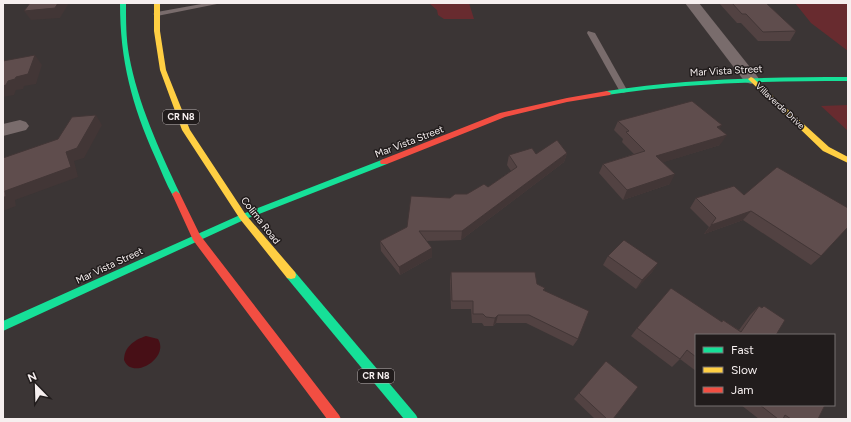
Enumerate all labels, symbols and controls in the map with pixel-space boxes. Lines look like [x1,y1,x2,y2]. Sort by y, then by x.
street label: Mar Vista Street [689,62,763,79]
street label: Villaverde Drive [754,80,807,131]
road number: CR N8 [163,110,199,124]
street label: Mar Vista Street [373,122,446,161]
street label: Colima Road [238,194,283,247]
street label: Mar Vista Street [74,244,145,287]
legend [695,334,835,406]
text: Fast [731,343,754,357]
text: Slow [731,363,758,377]
north arrow [16,366,56,406]
road number: CR N8 [358,369,394,383]
text: N [26,370,39,385]
text: Jam [731,383,754,397]

